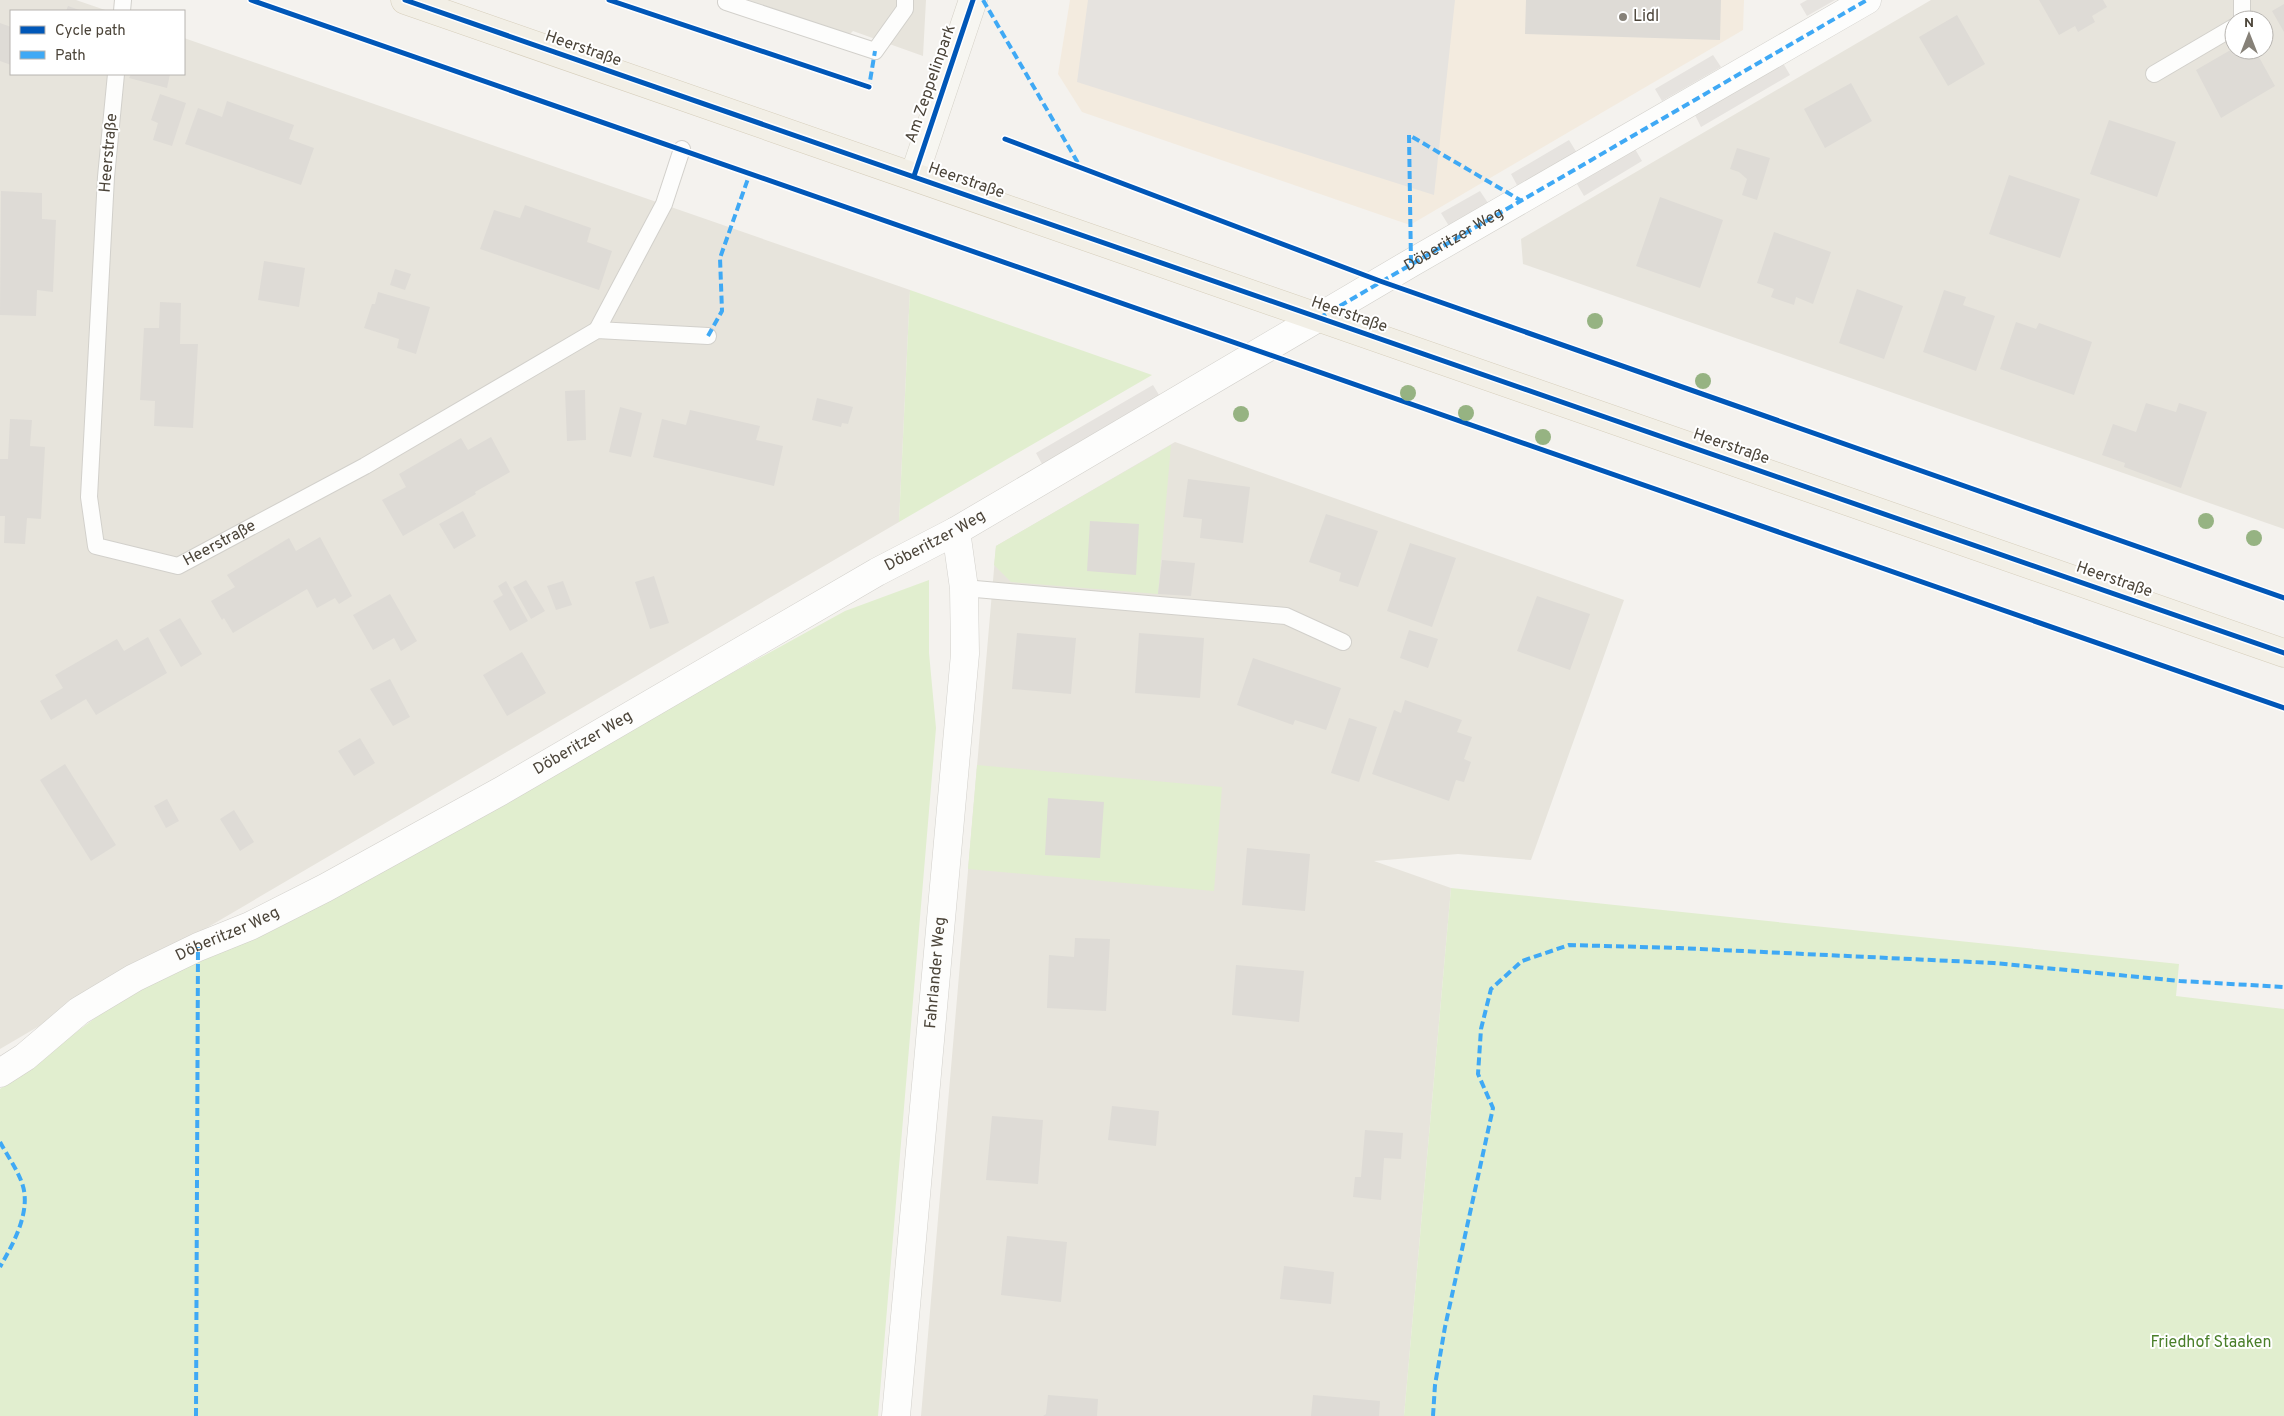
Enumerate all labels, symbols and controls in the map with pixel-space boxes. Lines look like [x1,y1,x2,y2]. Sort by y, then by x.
place label: Lidl [1633,7,1659,27]
legend [10,10,185,75]
north arrow [2224,10,2274,60]
marker: Lidl [1617,11,1629,23]
text: N [2244,15,2254,32]
text: Cycle path [55,22,126,41]
street label: Am Zeppelinpark [901,22,961,146]
street label: Heerstraße [542,27,624,71]
text: Path [55,47,86,66]
street label: Heerstraße [96,113,122,193]
street label: Heerstraße [925,159,1007,203]
street label: Döberitzer Weg [1401,203,1507,276]
street label: Heerstraße [1308,293,1390,337]
street label: Heerstraße [1690,425,1772,469]
street label: Döberitzer Weg [881,506,989,576]
street label: Heerstraße [180,516,259,571]
street label: Heerstraße [2073,558,2155,602]
street label: Döberitzer Weg [530,706,636,780]
street label: Döberitzer Weg [172,903,283,966]
street label: Fahrlander Weg [921,916,951,1030]
park label: Friedhof Staaken [2150,1333,2272,1353]

